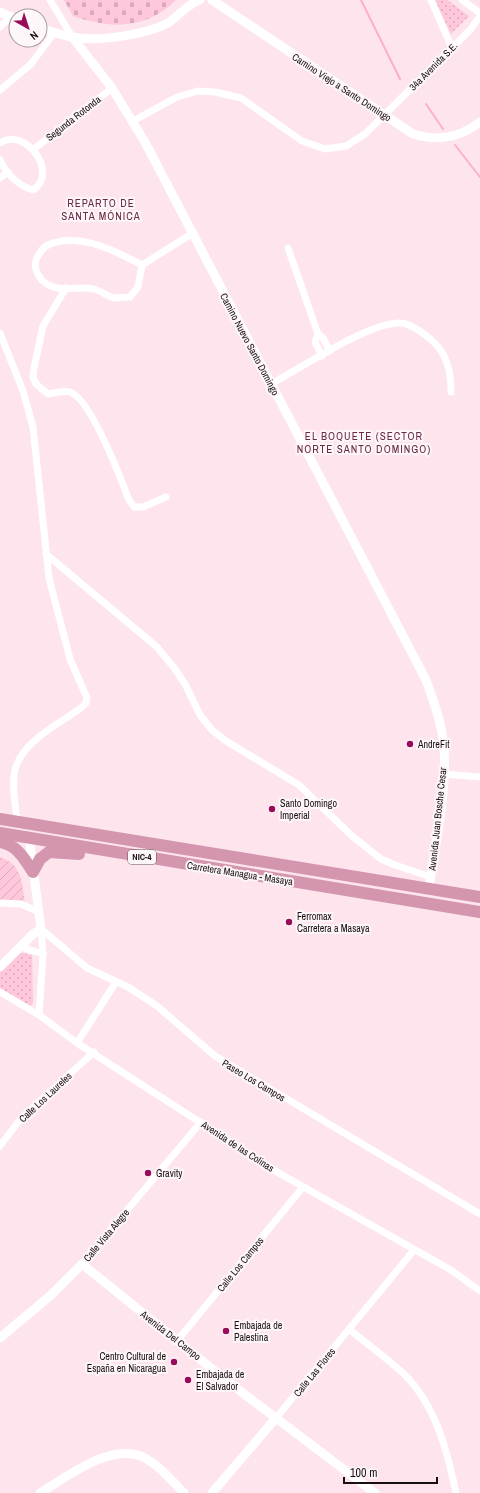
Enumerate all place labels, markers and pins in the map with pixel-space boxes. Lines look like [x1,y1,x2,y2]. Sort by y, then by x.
place label: AndreFit [417,738,450,751]
marker: AndreFit [405,739,415,749]
place label: Santo Domingo Imperial [280,797,337,822]
marker: Santo Domingo Imperial [267,804,277,814]
place label: Ferromax Carretera a Masaya [297,910,370,935]
marker: Ferromax Carretera a Masaya [284,917,294,927]
place label: Gravity [156,1167,183,1180]
marker: Gravity [143,1168,153,1178]
place label: Embajada de Palestina [234,1319,283,1344]
marker: Embajada de Palestina [221,1326,231,1336]
place label: Centro Cultural de España en Nicaragua [87,1350,166,1375]
marker: Centro Cultural de España en Nicaragua [169,1357,179,1367]
place label: Embajada de El Salvador [196,1368,245,1393]
marker: Embajada de El Salvador [183,1375,193,1385]

